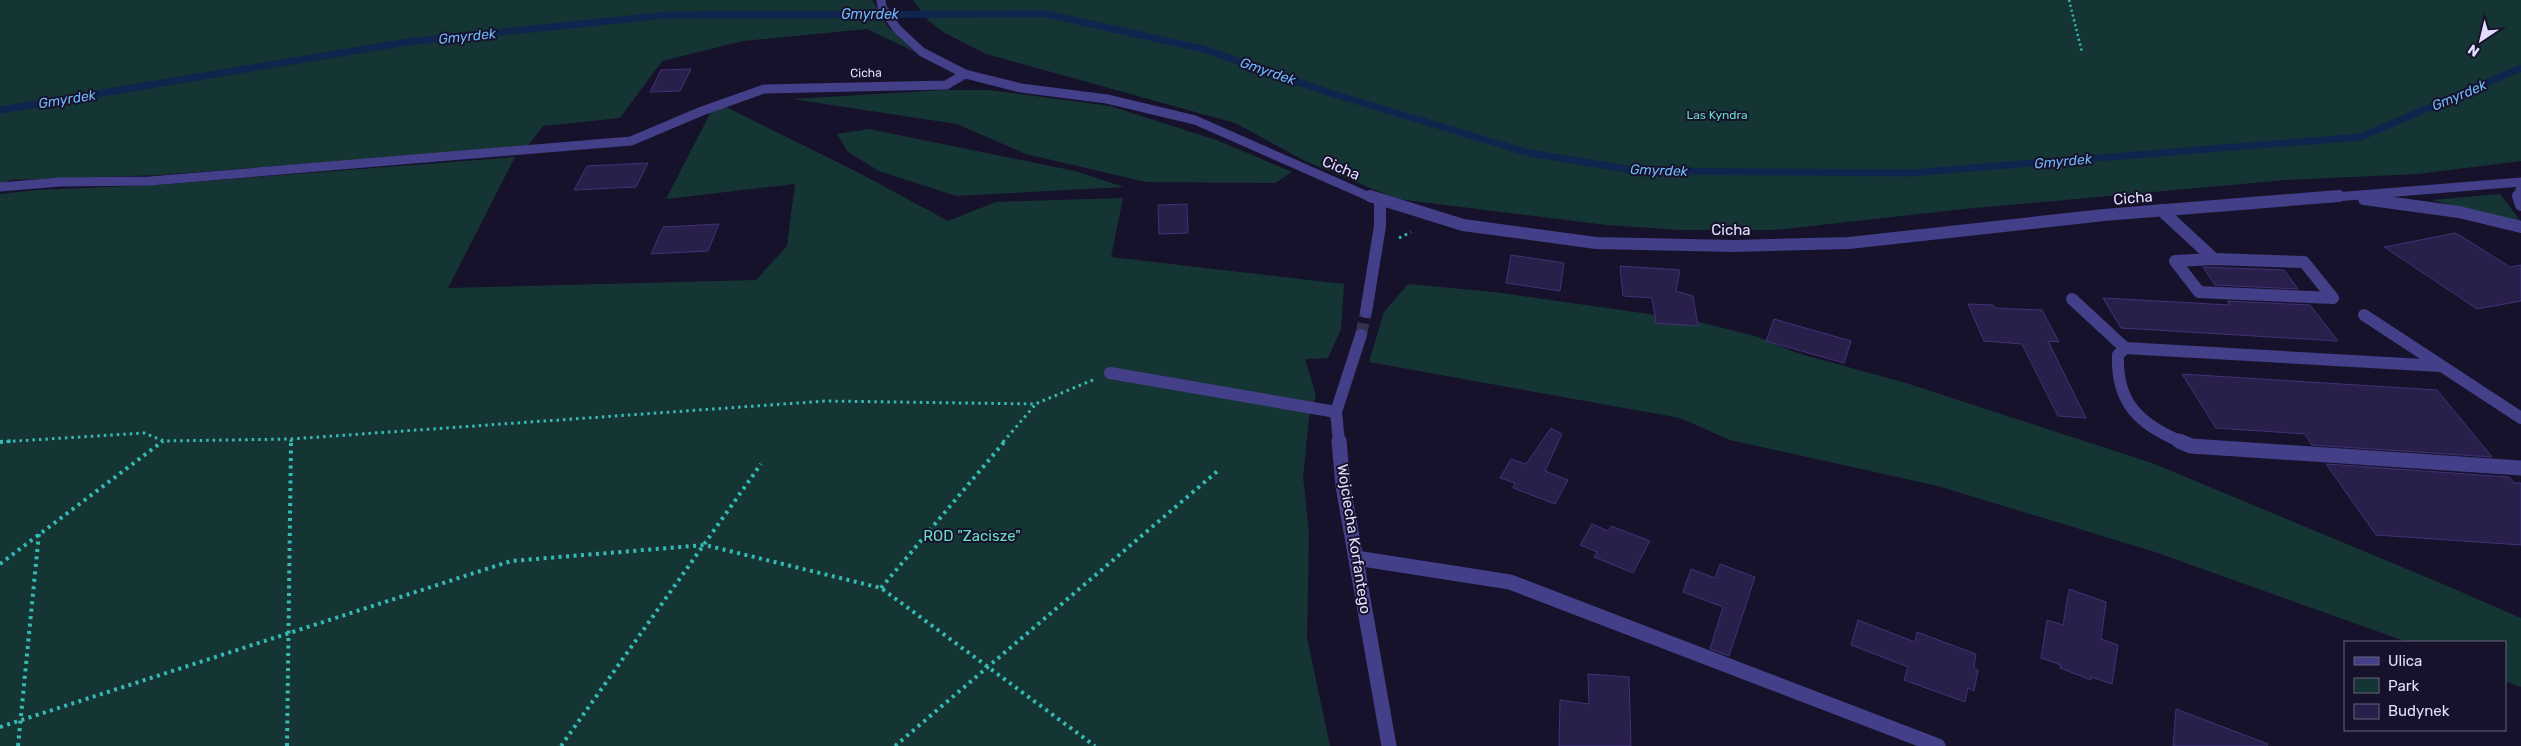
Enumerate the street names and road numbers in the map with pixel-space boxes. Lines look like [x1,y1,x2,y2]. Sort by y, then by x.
street label: Cicha [850,66,882,80]
street label: Cicha [1319,152,1363,184]
street label: Cicha [2113,187,2153,209]
street label: Cicha [1711,221,1751,239]
street label: Wojciecha Korfantego [1333,463,1375,615]

